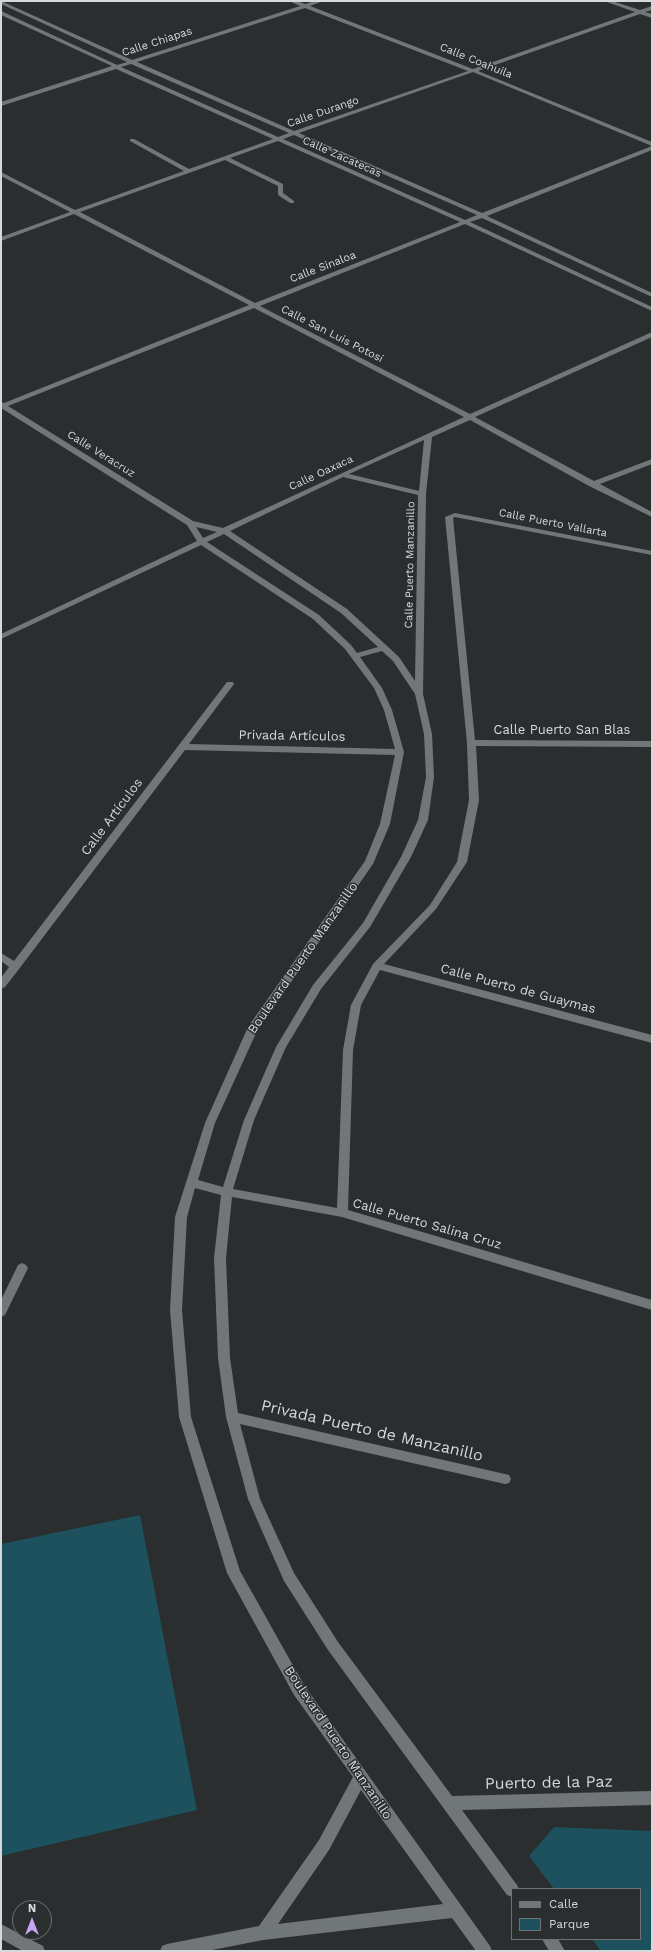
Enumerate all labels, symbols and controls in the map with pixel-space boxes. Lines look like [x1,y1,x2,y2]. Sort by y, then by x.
street label: Calle Chiapas [120,24,194,60]
street label: Calle Coahuila [438,40,514,82]
street label: Calle Durango [285,94,361,130]
street label: Calle Zacatecas [300,134,384,180]
street label: Calle Sinaloa [288,248,358,286]
street label: Calle San Luis Potosí [279,302,385,366]
street label: Calle Veracruz [65,428,137,480]
street label: Calle Oaxaca [287,452,355,494]
street label: Calle Puerto Manzanillo [402,501,418,629]
street label: Calle Puerto Vallarta [498,506,608,540]
street label: Calle Puerto San Blas [494,722,630,738]
street label: Privada Artículos [238,727,346,745]
street label: Calle Artículos [78,775,146,859]
street label: Boulevard Puerto Manzanillo [245,879,361,1037]
street label: Calle Puerto de Guaymas [439,961,597,1017]
street label: Calle Puerto Salina Cruz [351,1195,503,1253]
street label: Privada Puerto de Manzanillo [259,1396,485,1466]
street label: Boulevard Puerto Manzanillo [281,1663,395,1823]
street label: Puerto de la Paz [485,1772,613,1794]
legend [511,1888,641,1940]
text: Calle [549,1897,578,1911]
north arrow [12,1900,52,1940]
text: N [28,1902,36,1915]
text: Parque [549,1917,590,1931]

